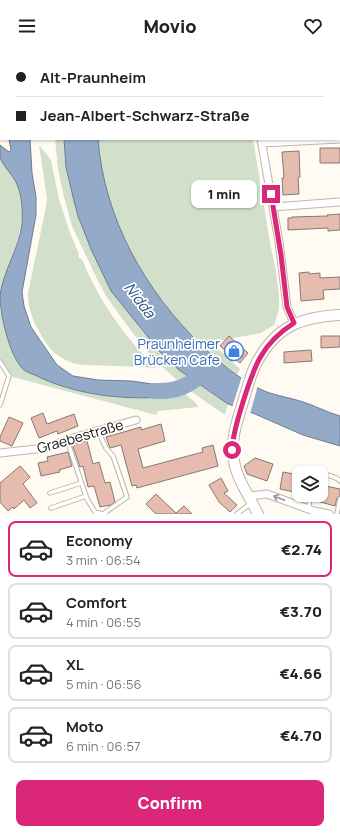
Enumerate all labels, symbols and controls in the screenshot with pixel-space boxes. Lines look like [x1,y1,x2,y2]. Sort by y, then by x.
text: Movio [143,14,197,38]
icon: menu [16,15,38,37]
icon: heart [302,15,324,37]
text: Alt-Praunheim [40,67,146,88]
text: Jean-Albert-Schwarz-Straße [40,105,249,126]
callout: 1 min [191,180,257,208]
text: 1 min [208,185,240,203]
route end [262,185,280,203]
water label: Nidda [120,278,161,323]
place label: Praunheimer Brücken Cafe [134,334,220,369]
shop icon: Praunheimer Brücken Cafe [223,340,245,362]
street label: Graebestraße [35,415,125,457]
route start [223,441,241,459]
map controls [292,466,328,502]
button: layers [292,466,328,502]
one-way arrow [273,494,285,502]
text: Economy [66,530,133,551]
icon: car [18,531,54,567]
text: €2.74 [281,539,322,560]
text: 3 min · 06:54 [66,551,141,569]
text: Comfort [66,592,127,613]
icon: car [18,593,54,629]
text: €3.70 [280,601,322,622]
text: 4 min · 06:55 [66,613,141,631]
text: XL [66,654,84,675]
icon: car [18,655,54,691]
text: €4.66 [280,663,322,684]
text: 5 min · 06:56 [66,675,142,693]
text: Moto [66,716,103,737]
icon: car [18,717,54,753]
text: €4.70 [280,725,322,746]
text: 6 min · 06:57 [66,737,141,755]
button: Confirm [16,780,324,826]

